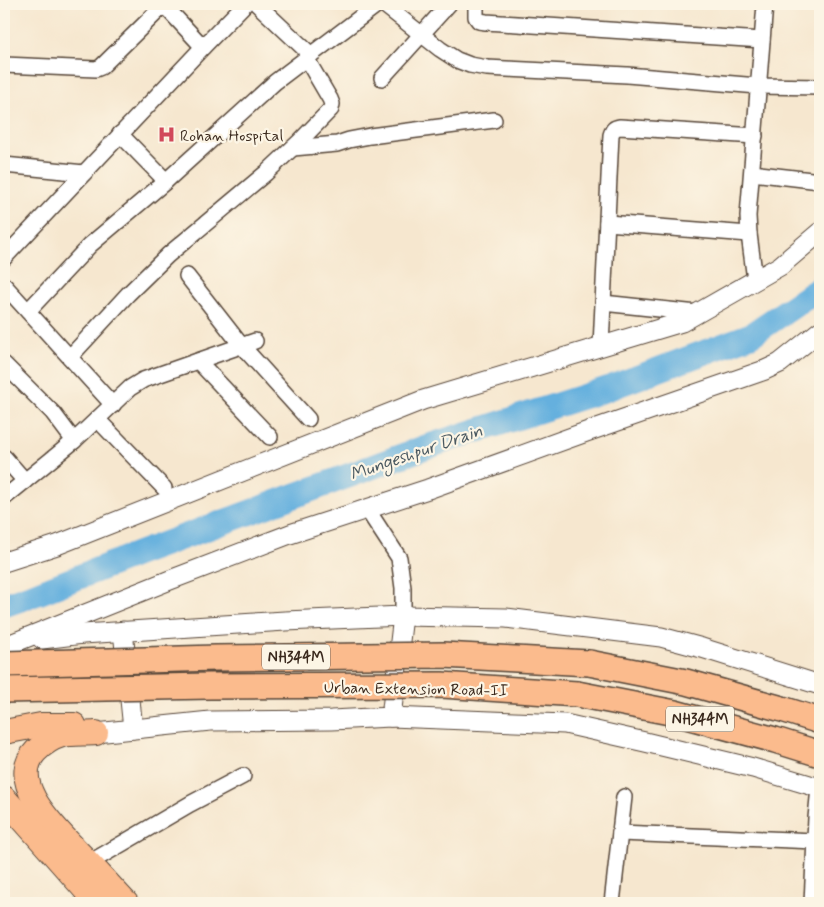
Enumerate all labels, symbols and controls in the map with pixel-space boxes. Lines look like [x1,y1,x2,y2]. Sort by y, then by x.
hospital icon: Rohan Hospital [156,125,176,145]
place label: Rohan Hospital [180,126,283,147]
water label: Mungeshpur Drain [347,419,487,489]
road number: NH344M [262,644,330,670]
street label: Urban Extension Road-II [324,677,508,702]
road number: NH344M [666,706,734,732]

